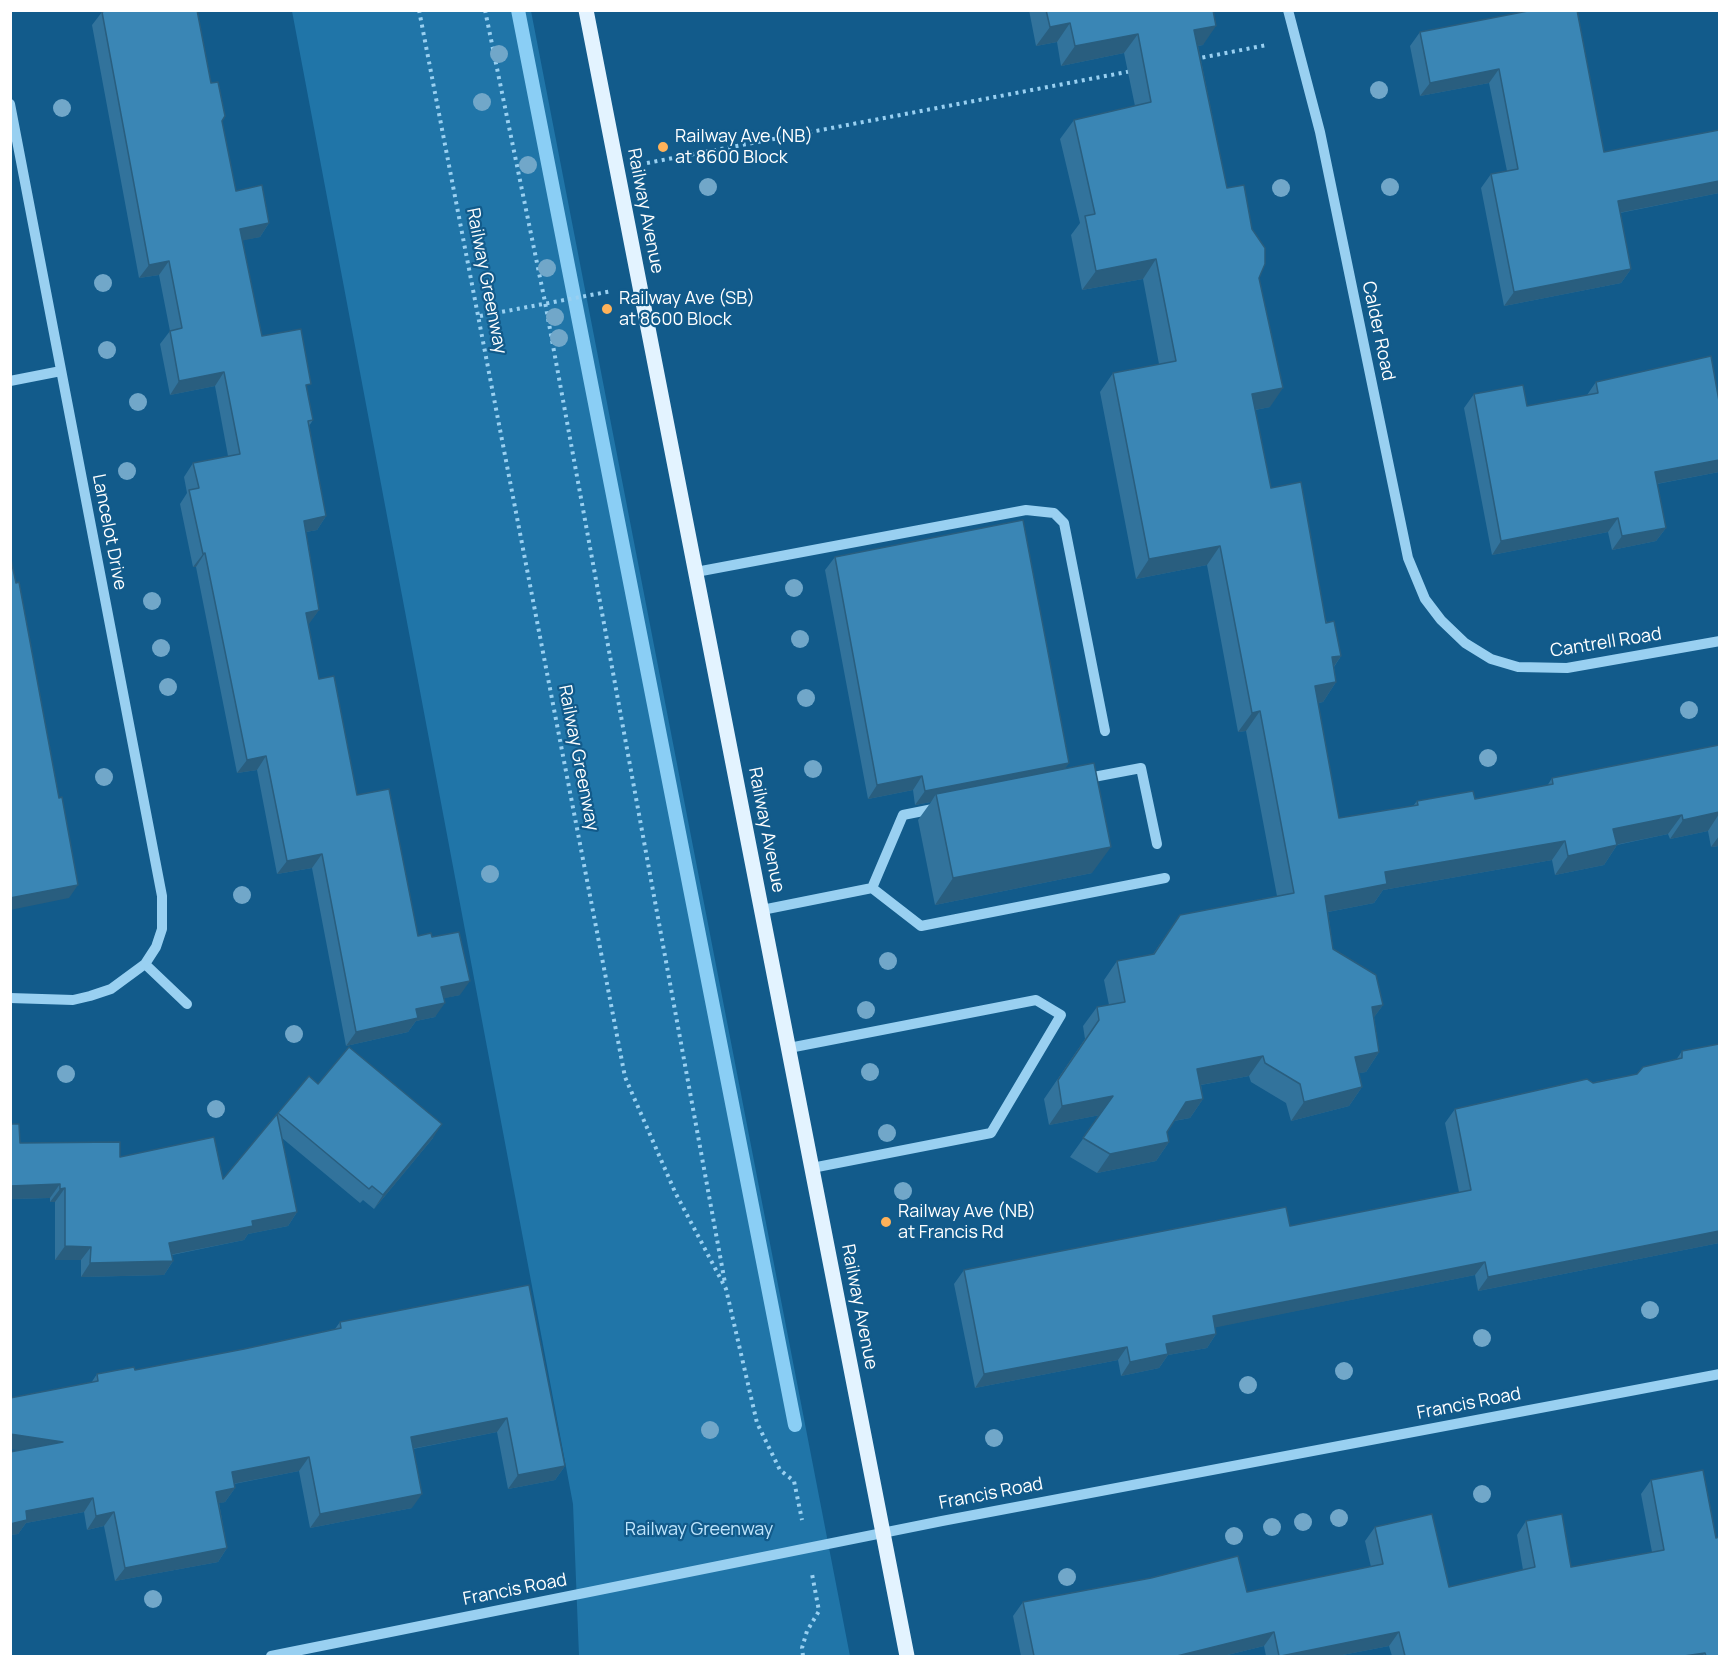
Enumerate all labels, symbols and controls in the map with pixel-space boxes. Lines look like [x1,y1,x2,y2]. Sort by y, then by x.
place label: Railway Ave (NB) at 8600 Block [675,126,813,168]
marker: Railway Ave (NB) at 8600 Block [656,140,670,154]
street label: Railway Avenue [622,147,668,275]
street label: Railway Greenway [461,206,511,356]
street label: Calder Road [1357,279,1399,383]
place label: Railway Ave (SB) at 8600 Block [619,288,755,330]
marker: Railway Ave (SB) at 8600 Block [600,302,614,316]
street label: Lancelot Drive [87,472,131,592]
street label: Cantrell Road [1549,624,1663,662]
street label: Railway Greenway [553,683,603,833]
street label: Railway Avenue [743,766,789,894]
place label: Railway Ave (NB) at Francis Rd [898,1201,1036,1244]
marker: Railway Ave (NB) at Francis Rd [879,1215,893,1229]
street label: Railway Avenue [836,1243,882,1371]
street label: Francis Road [1415,1383,1523,1425]
street label: Francis Road [937,1473,1045,1515]
park label: Railway Greenway [625,1519,773,1541]
street label: Francis Road [461,1569,569,1611]

